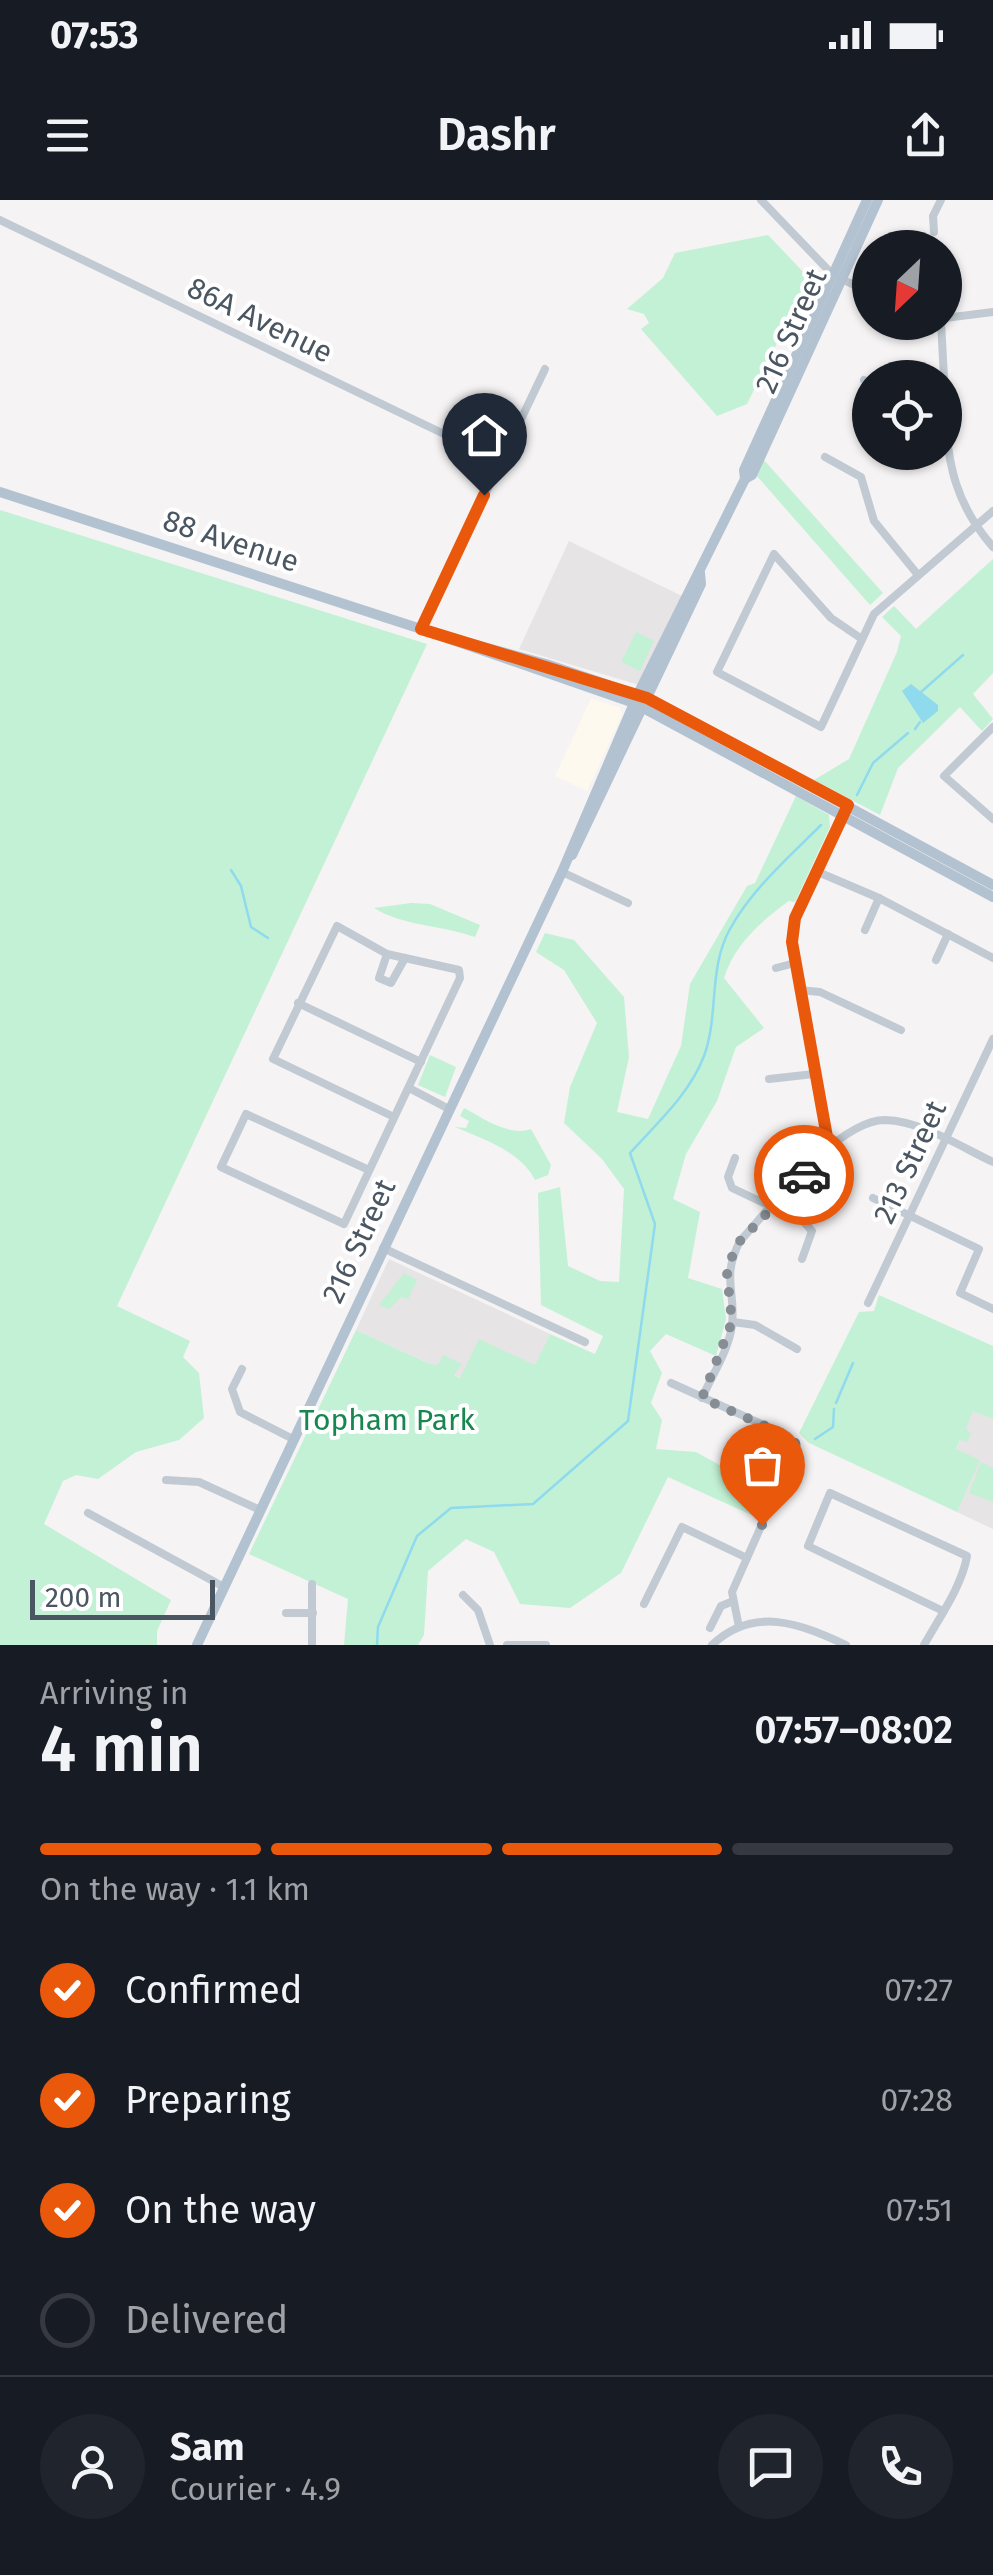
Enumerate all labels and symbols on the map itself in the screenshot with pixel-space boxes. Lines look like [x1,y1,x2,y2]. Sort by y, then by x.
north arrow [852,230,962,340]
street label: 216 Street [748,263,834,399]
street label: 86A Avenue [181,269,339,371]
pin [442,393,527,496]
street label: 88 Avenue [159,502,303,580]
street label: 213 Street [866,1095,954,1229]
courier [754,1125,854,1225]
street label: 216 Street [315,1173,403,1309]
park label: Topham Park [299,1402,476,1438]
pin [720,1423,805,1526]
scale bar [30,1575,215,1620]

